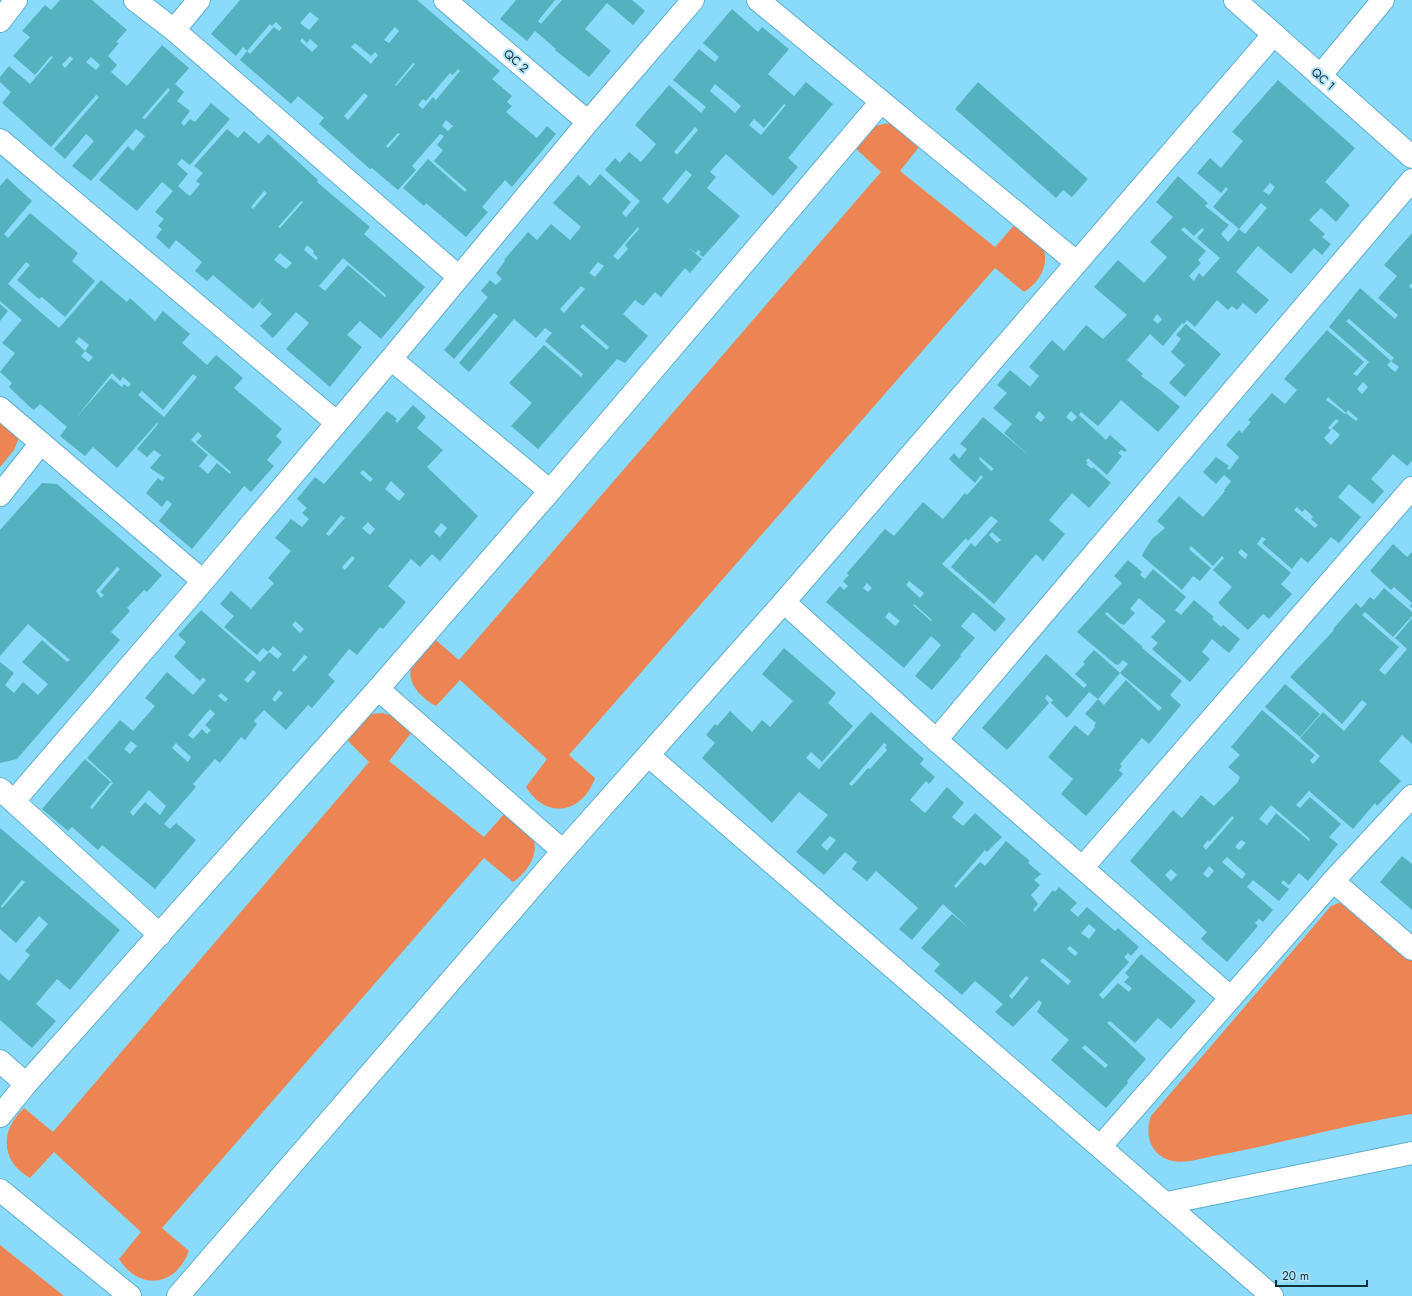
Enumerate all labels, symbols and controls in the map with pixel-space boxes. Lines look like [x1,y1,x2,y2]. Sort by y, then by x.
street label: QC 2 [499,45,533,77]
street label: QC 1 [1307,63,1339,95]
scale bar [1276,1262,1367,1288]
text: 20 m [1282,1267,1309,1285]

